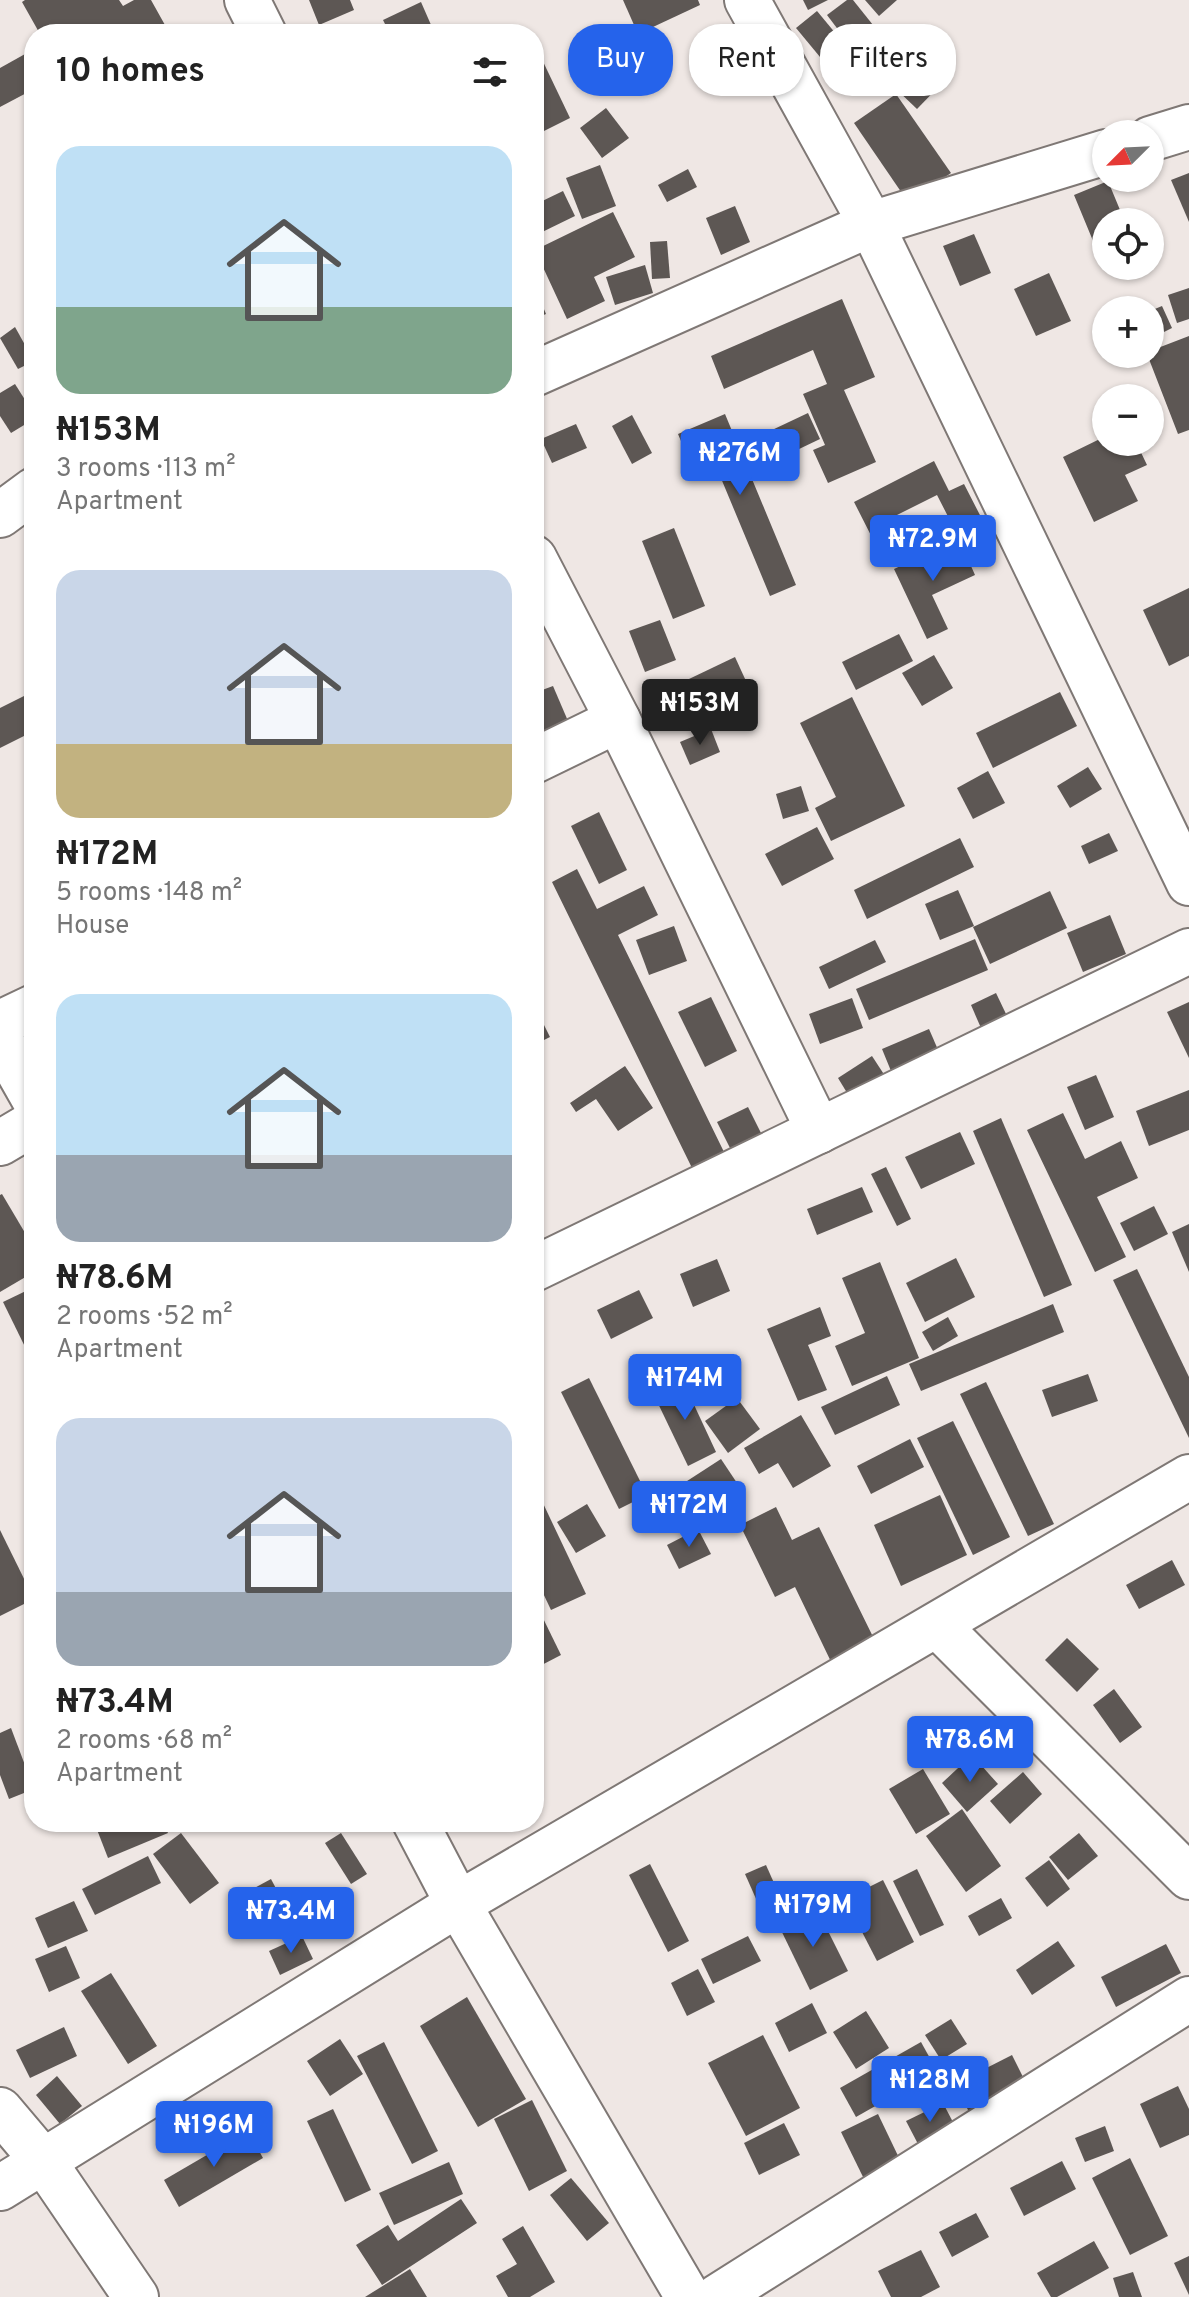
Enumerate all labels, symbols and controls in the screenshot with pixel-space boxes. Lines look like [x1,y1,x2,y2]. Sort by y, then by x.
chip: Buy [568,24,673,96]
chip: Rent [689,24,804,96]
chip: Filters [820,24,956,96]
icon: filters [468,50,512,94]
text: 10 homes [56,51,205,94]
north arrow [1092,120,1164,192]
map controls [1092,120,1164,456]
icon: home [212,198,356,342]
button: locate [1092,208,1164,280]
button: + [1092,296,1164,368]
button: − [1092,384,1164,456]
text: ₦153M [56,410,161,453]
pin: ₦276M [684,429,796,497]
text: ₦276M [699,438,781,471]
text: 3 rooms · 113 m² [56,453,236,486]
text: Apartment [56,486,183,519]
pin: ₦72.9M [868,515,998,583]
text: ₦72.9M [888,524,978,557]
icon: home [212,622,356,766]
pin: ₦153M [644,679,756,747]
text: ₦153M [660,688,740,721]
text: ₦172M [56,834,158,877]
text: 5 rooms · 148 m² [56,877,242,910]
text: House [56,910,129,943]
icon: home [212,1046,356,1190]
text: ₦78.6M [56,1258,173,1301]
text: 2 rooms · 52 m² [56,1301,233,1334]
text: Apartment [56,1334,183,1367]
pin: ₦174M [629,1354,741,1422]
text: ₦174M [646,1363,724,1396]
icon: home [212,1470,356,1614]
pin: ₦172M [633,1481,745,1549]
text: ₦172M [650,1490,728,1523]
text: ₦73.4M [56,1682,174,1725]
pin: ₦78.6M [905,1716,1035,1784]
text: 2 rooms · 68 m² [56,1725,232,1758]
text: ₦78.6M [925,1725,1015,1758]
text: Apartment [56,1758,183,1791]
pin: ₦179M [757,1881,869,1949]
pin: ₦73.4M [226,1887,356,1955]
text: ₦179M [774,1890,852,1923]
text: ₦73.4M [246,1896,336,1929]
pin: ₦128M [874,2056,986,2124]
text: ₦128M [890,2065,971,2098]
pin: ₦196M [158,2101,270,2169]
text: ₦196M [174,2110,254,2143]

